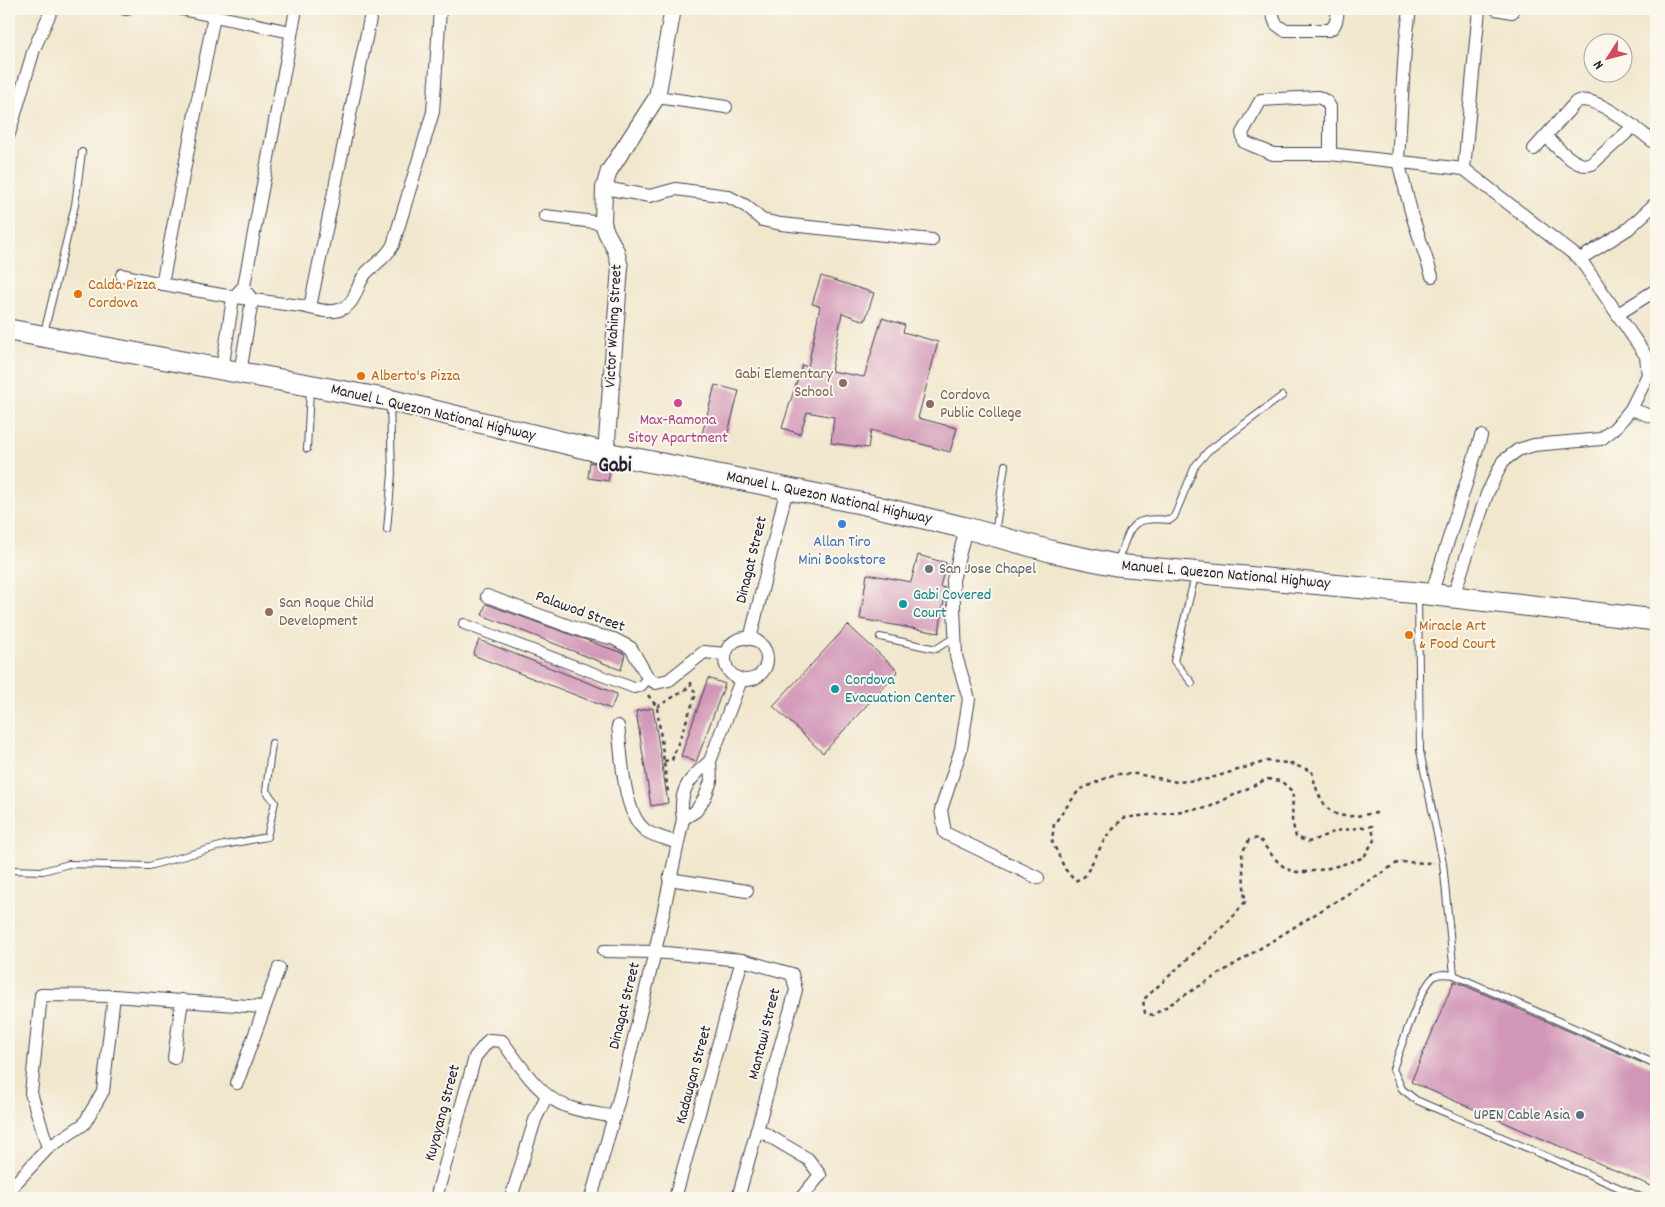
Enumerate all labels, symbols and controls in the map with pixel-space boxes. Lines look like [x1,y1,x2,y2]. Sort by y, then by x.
north arrow [1582,32,1632,82]
text: N [1589,56,1609,73]
street label: Victor Wahing Street [599,264,629,388]
place label: Calda Pizza Cordova [88,274,156,315]
marker: Calda Pizza Cordova [72,288,84,300]
place label: Gabi Elementary School [735,363,834,404]
place label: Alberto's Pizza [371,365,460,388]
marker: Alberto's Pizza [355,370,367,382]
marker: Gabi Elementary School [837,377,849,389]
street label: Manuel L. Quezon National Highway [328,378,538,448]
place label: Cordova Public College [940,384,1022,425]
marker: Max-Ramona Sitoy Apartment [672,397,684,409]
marker: Cordova Public College [924,398,936,410]
place label: Max-Ramona Sitoy Apartment [628,409,728,450]
district label: Gabi [598,452,632,482]
street label: Manuel L. Quezon National Highway [724,465,934,531]
street label: Dinagat Street [730,514,774,606]
marker: Allan Tiro Mini Bookstore [836,518,848,530]
place label: Allan Tiro Mini Bookstore [798,531,886,572]
street label: Manuel L. Quezon National Highway [1121,554,1332,596]
place label: San Jose Chapel [939,558,1036,581]
marker: San Jose Chapel [923,563,935,575]
place label: Gabi Covered Court [913,584,991,625]
street label: Palawod Street [532,585,628,639]
place label: San Roque Child Development [279,592,374,633]
marker: Gabi Covered Court [897,598,909,610]
marker: San Roque Child Development [263,606,275,618]
place label: Miracle Art & Food Court [1419,615,1496,656]
marker: Miracle Art & Food Court [1403,629,1415,641]
place label: Cordova Evacuation Center [845,669,956,710]
marker: Cordova Evacuation Center [829,683,841,695]
street label: Dinagat Street [603,960,647,1052]
street label: Mantawi Street [743,986,787,1082]
street label: Kadaugan Street [670,1023,718,1127]
street label: Kuyayang Street [419,1062,467,1164]
place label: UPEN Cable Asia [1473,1104,1570,1127]
marker: UPEN Cable Asia [1574,1109,1586,1121]

